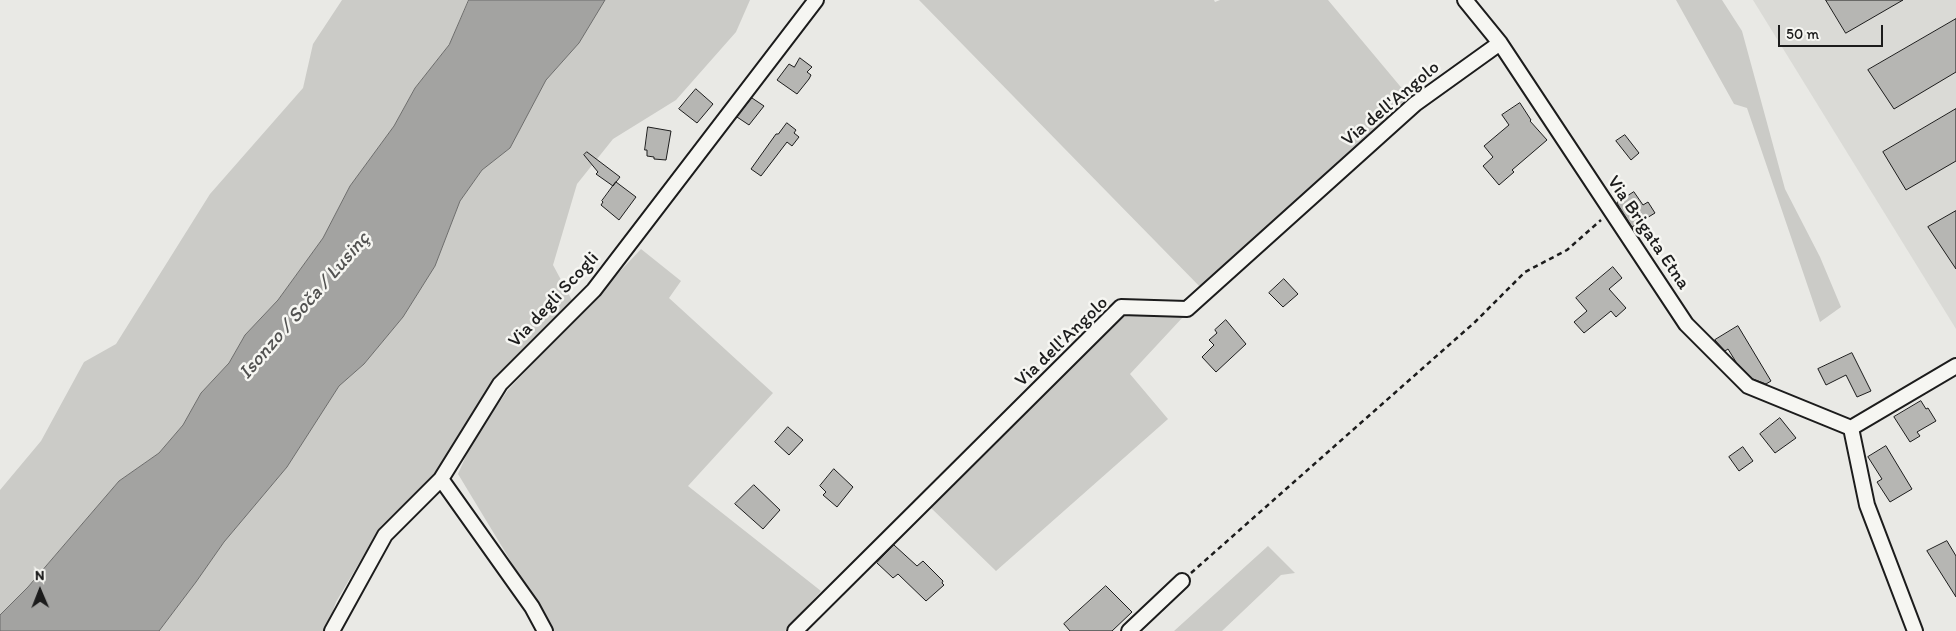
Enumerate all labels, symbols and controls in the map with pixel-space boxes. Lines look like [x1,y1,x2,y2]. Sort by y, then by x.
scale bar [1781,15,1886,47]
text: 50 m [1786,25,1819,43]
street label: Via dell'Angolo [1337,56,1445,152]
street label: Via Brigata Etna [1602,172,1694,294]
water label: Isonzo / Soča / Lusinç [235,227,375,385]
street label: Via degli Scogli [504,247,604,353]
street label: Via dell'Angolo [1011,292,1113,392]
north arrow [15,566,65,616]
text: N [35,567,45,584]

